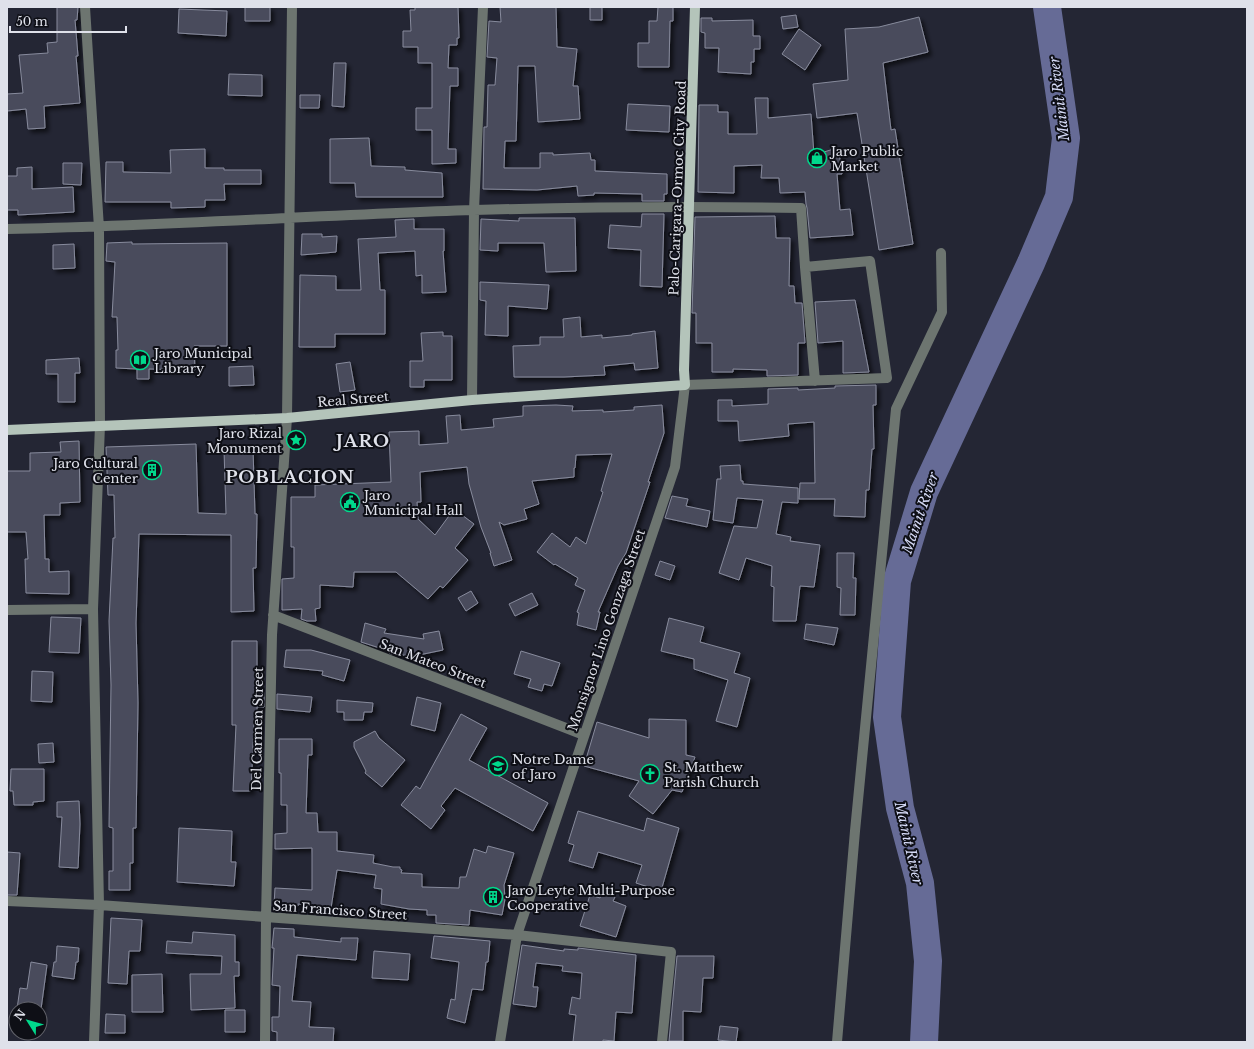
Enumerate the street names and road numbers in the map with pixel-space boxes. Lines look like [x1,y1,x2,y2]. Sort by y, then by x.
street label: Palo-Carigara-Ormoc City Road [665,80,690,296]
street label: Real Street [317,388,390,411]
street label: Monsignor Lino Gonzaga Street [564,527,649,733]
street label: San Mateo Street [377,635,489,692]
street label: Del Carmen Street [248,667,267,791]
street label: San Francisco Street [272,897,408,924]

